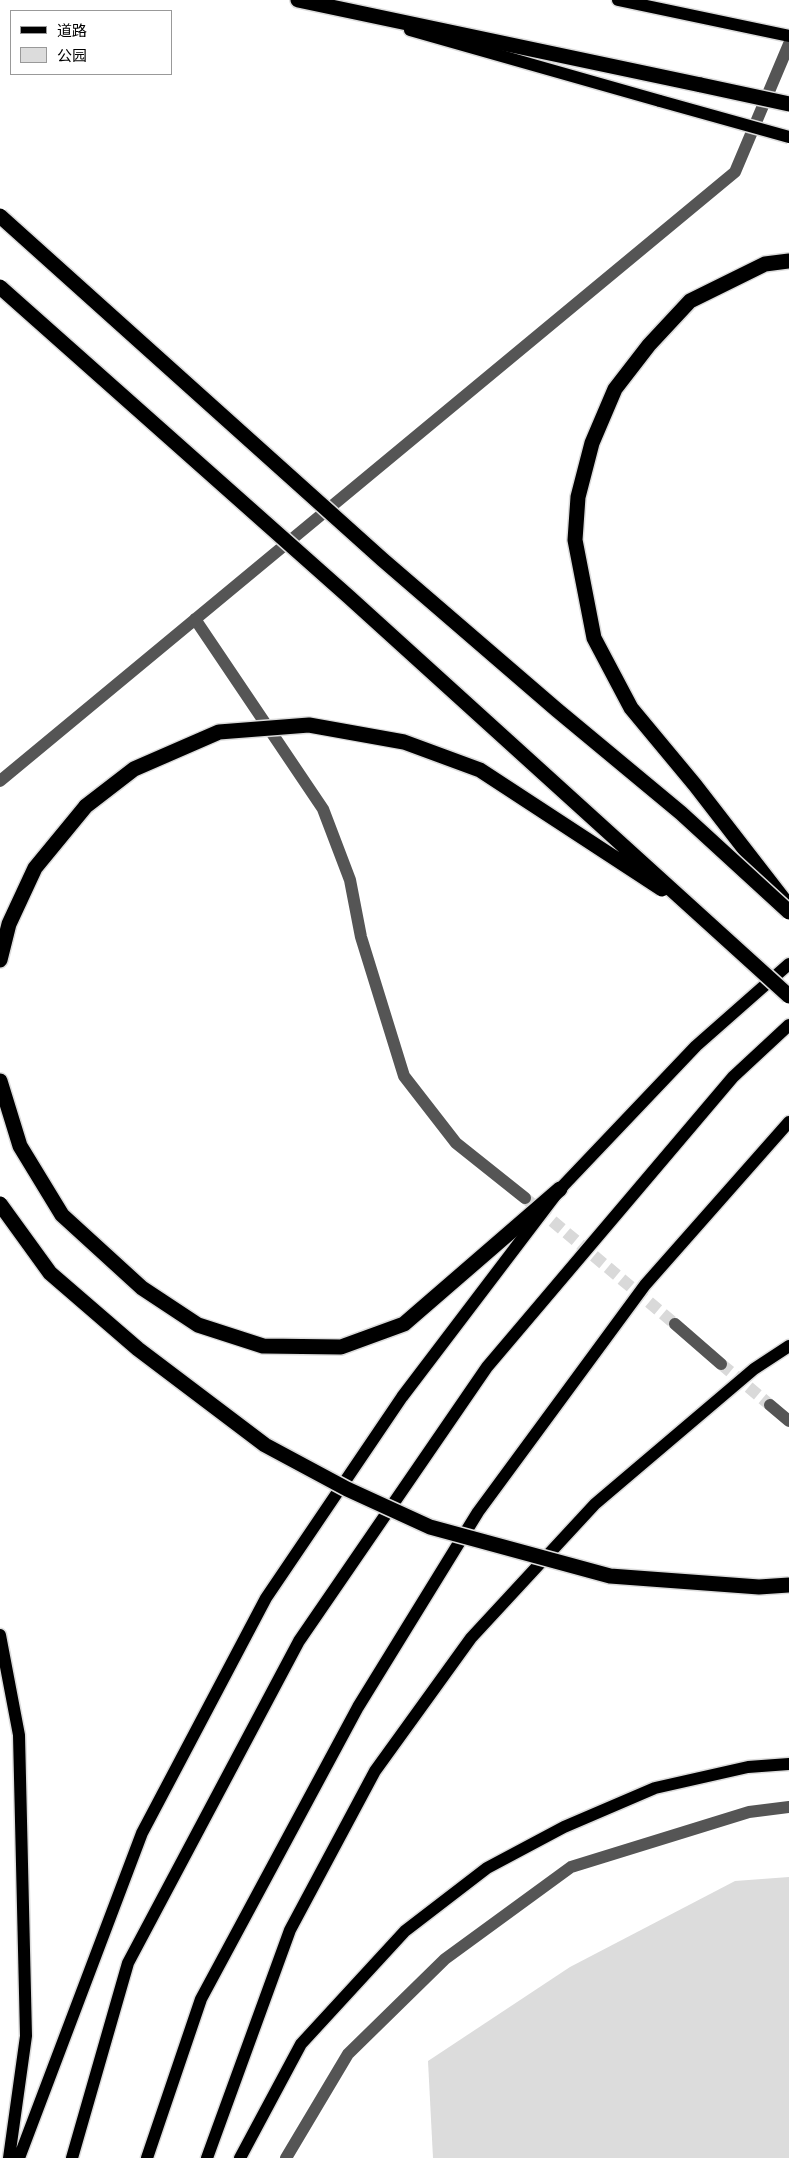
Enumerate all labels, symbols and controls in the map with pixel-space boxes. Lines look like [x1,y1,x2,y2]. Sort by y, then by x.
legend [10,10,172,75]
text: 道路 [57,21,87,40]
text: 公园 [57,46,87,65]

